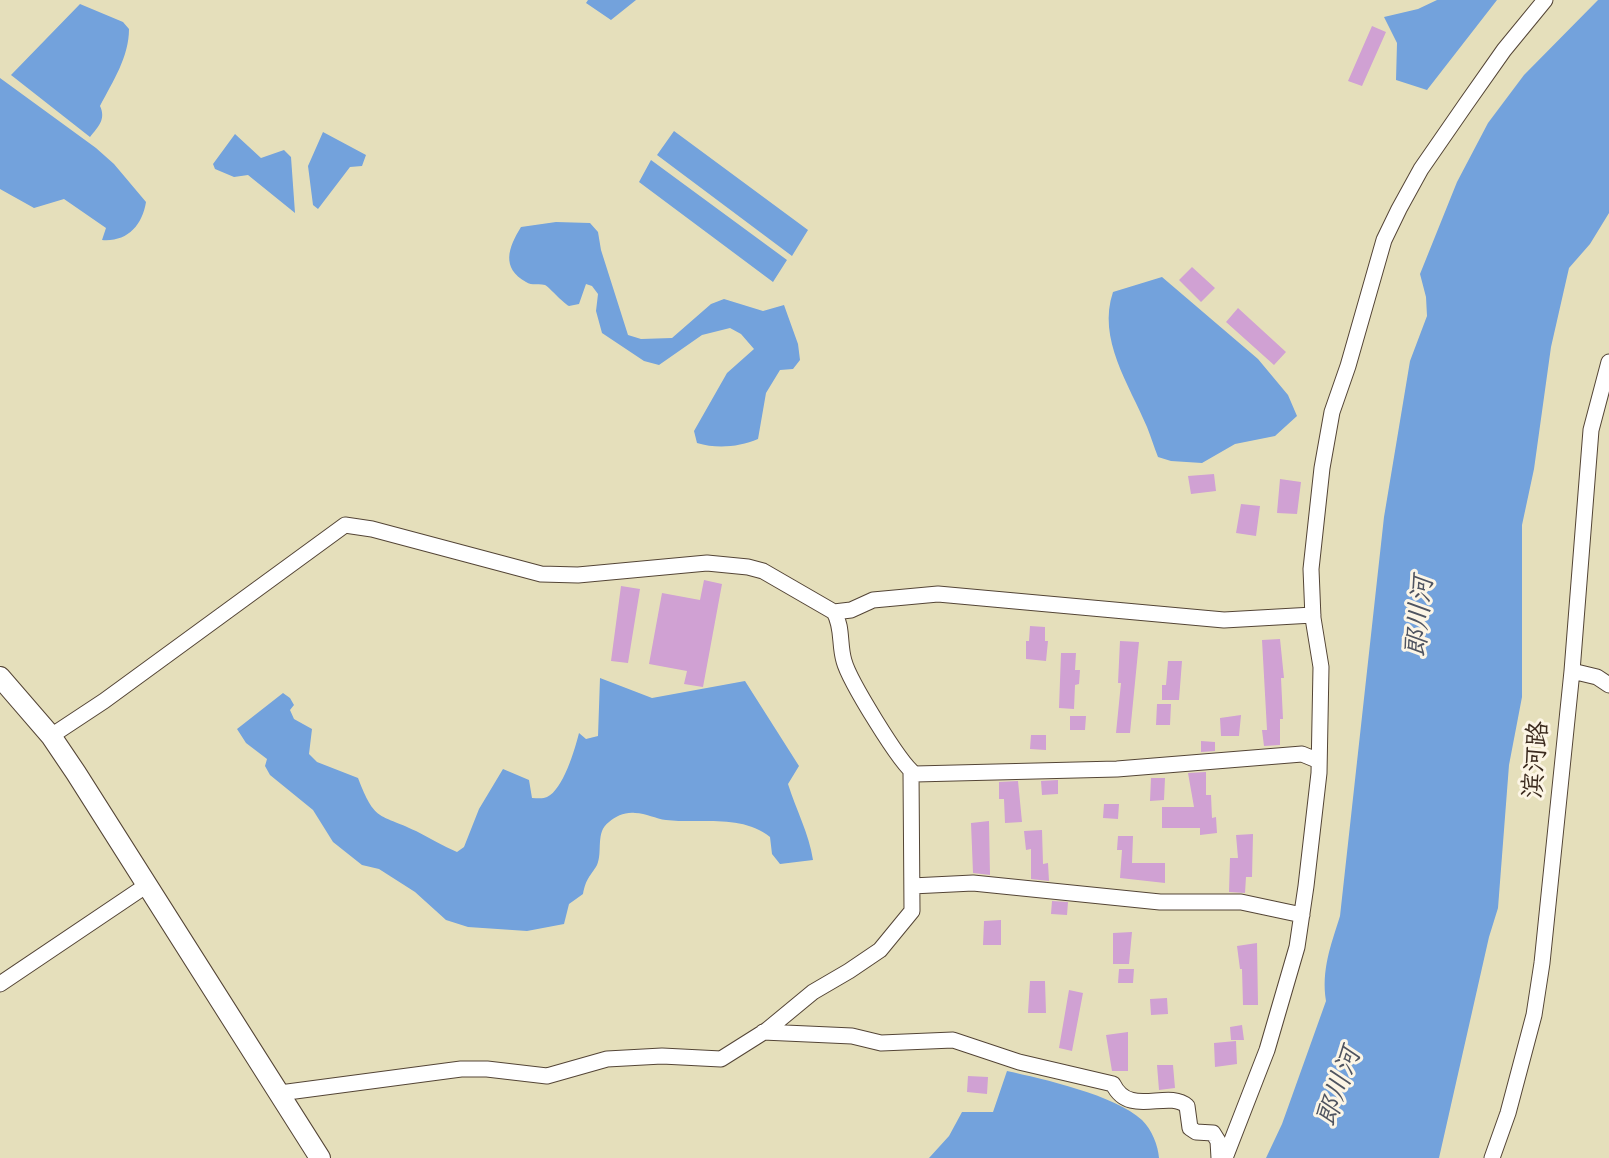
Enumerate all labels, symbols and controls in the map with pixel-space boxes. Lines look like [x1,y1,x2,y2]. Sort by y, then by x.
water label: 郎川河 [1403,575,1443,659]
street label: 滨河路 [1520,720,1558,800]
water label: 郎川河 [1313,1044,1371,1132]

